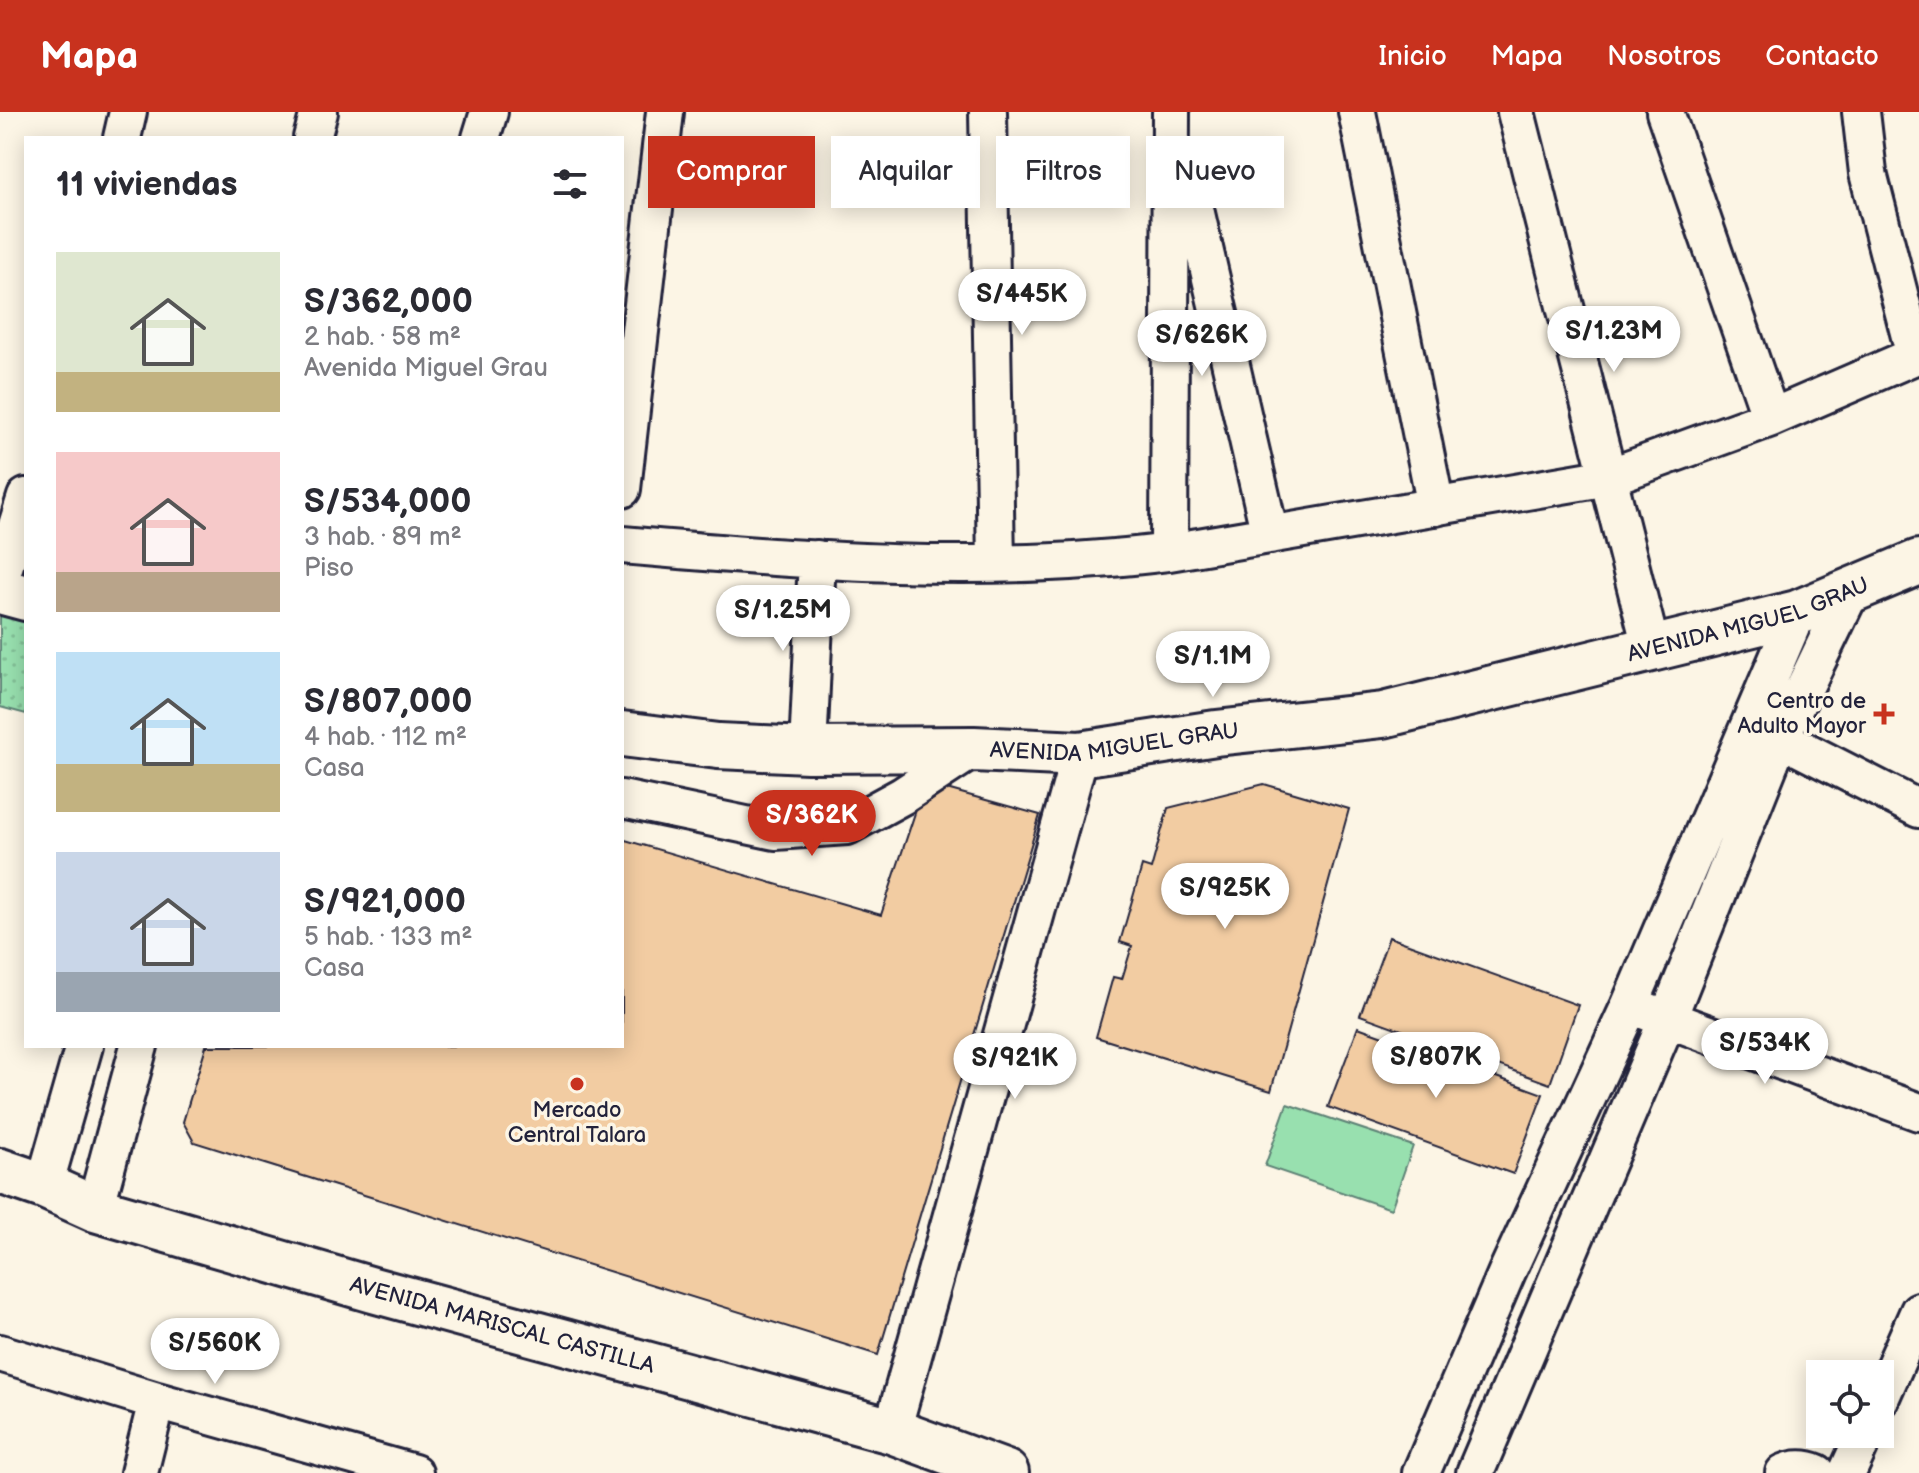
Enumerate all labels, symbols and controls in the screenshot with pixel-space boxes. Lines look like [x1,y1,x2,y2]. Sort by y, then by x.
text: Mapa [40,34,138,79]
text: Inicio [1378,40,1447,73]
text: Mapa [1491,40,1563,73]
text: Nosotros [1607,40,1721,73]
text: Contacto [1765,40,1879,73]
chip: Comprar [648,136,815,208]
chip: Alquilar [831,136,980,208]
chip: Filtros [996,136,1130,208]
chip: Nuevo [1146,136,1284,208]
icon: filters [548,162,592,206]
text: 11 viviendas [56,164,237,205]
pin: S/445K [957,269,1087,337]
text: S/445K [976,279,1068,310]
text: S/362,000 [304,281,473,322]
icon: home [120,284,216,380]
pin: S/1.23M [1540,306,1688,374]
pin: S/626K [1137,310,1267,378]
text: S/1.23M [1565,316,1663,347]
text: S/626K [1156,320,1248,351]
text: 2 hab. · 58 m² [304,322,461,353]
text: Avenida Miguel Grau [304,353,548,384]
text: S/534,000 [304,481,471,522]
icon: home [120,484,216,580]
text: 3 hab. · 89 m² [304,522,462,553]
text: Piso [304,553,354,584]
street label: AVENIDA MIGUEL GRAU [1625,571,1873,668]
pin: S/1.25M [709,585,857,653]
text: S/1.25M [734,595,832,626]
pin: S/1.1M [1148,631,1278,699]
text: S/1.1M [1174,641,1252,672]
text: S/807,000 [304,681,472,722]
icon: home [120,684,216,780]
place label: Centro de Adulto Mayor [1737,688,1867,740]
marker: Centro de Adulto Mayor [1873,703,1895,725]
street label: AVENIDA MIGUEL GRAU [989,717,1240,768]
text: 4 hab. · 112 m² [304,722,467,753]
text: Casa [304,753,365,784]
pin: S/362K [747,790,877,858]
text: S/362K [766,800,858,831]
pin: S/925K [1160,863,1290,931]
text: S/925K [1179,873,1271,904]
text: S/921,000 [304,881,466,922]
icon: home [120,884,216,980]
text: 5 hab. · 133 m² [304,922,473,953]
text: Casa [304,953,365,984]
pin: S/534K [1700,1018,1830,1086]
text: S/534K [1719,1028,1811,1059]
pin: S/807K [1371,1032,1501,1100]
pin: S/921K [950,1033,1080,1101]
text: S/807K [1390,1042,1482,1073]
text: S/921K [971,1043,1059,1074]
marker: Mercado Central Talara [568,1075,586,1093]
place label: Mercado Central Talara [508,1097,646,1149]
street label: AVENIDA MARISCAL CASTILLA [347,1271,658,1380]
pin: S/560K [150,1318,280,1386]
text: S/560K [169,1328,261,1359]
map controls [1806,1360,1894,1448]
button: locate [1806,1360,1894,1448]

